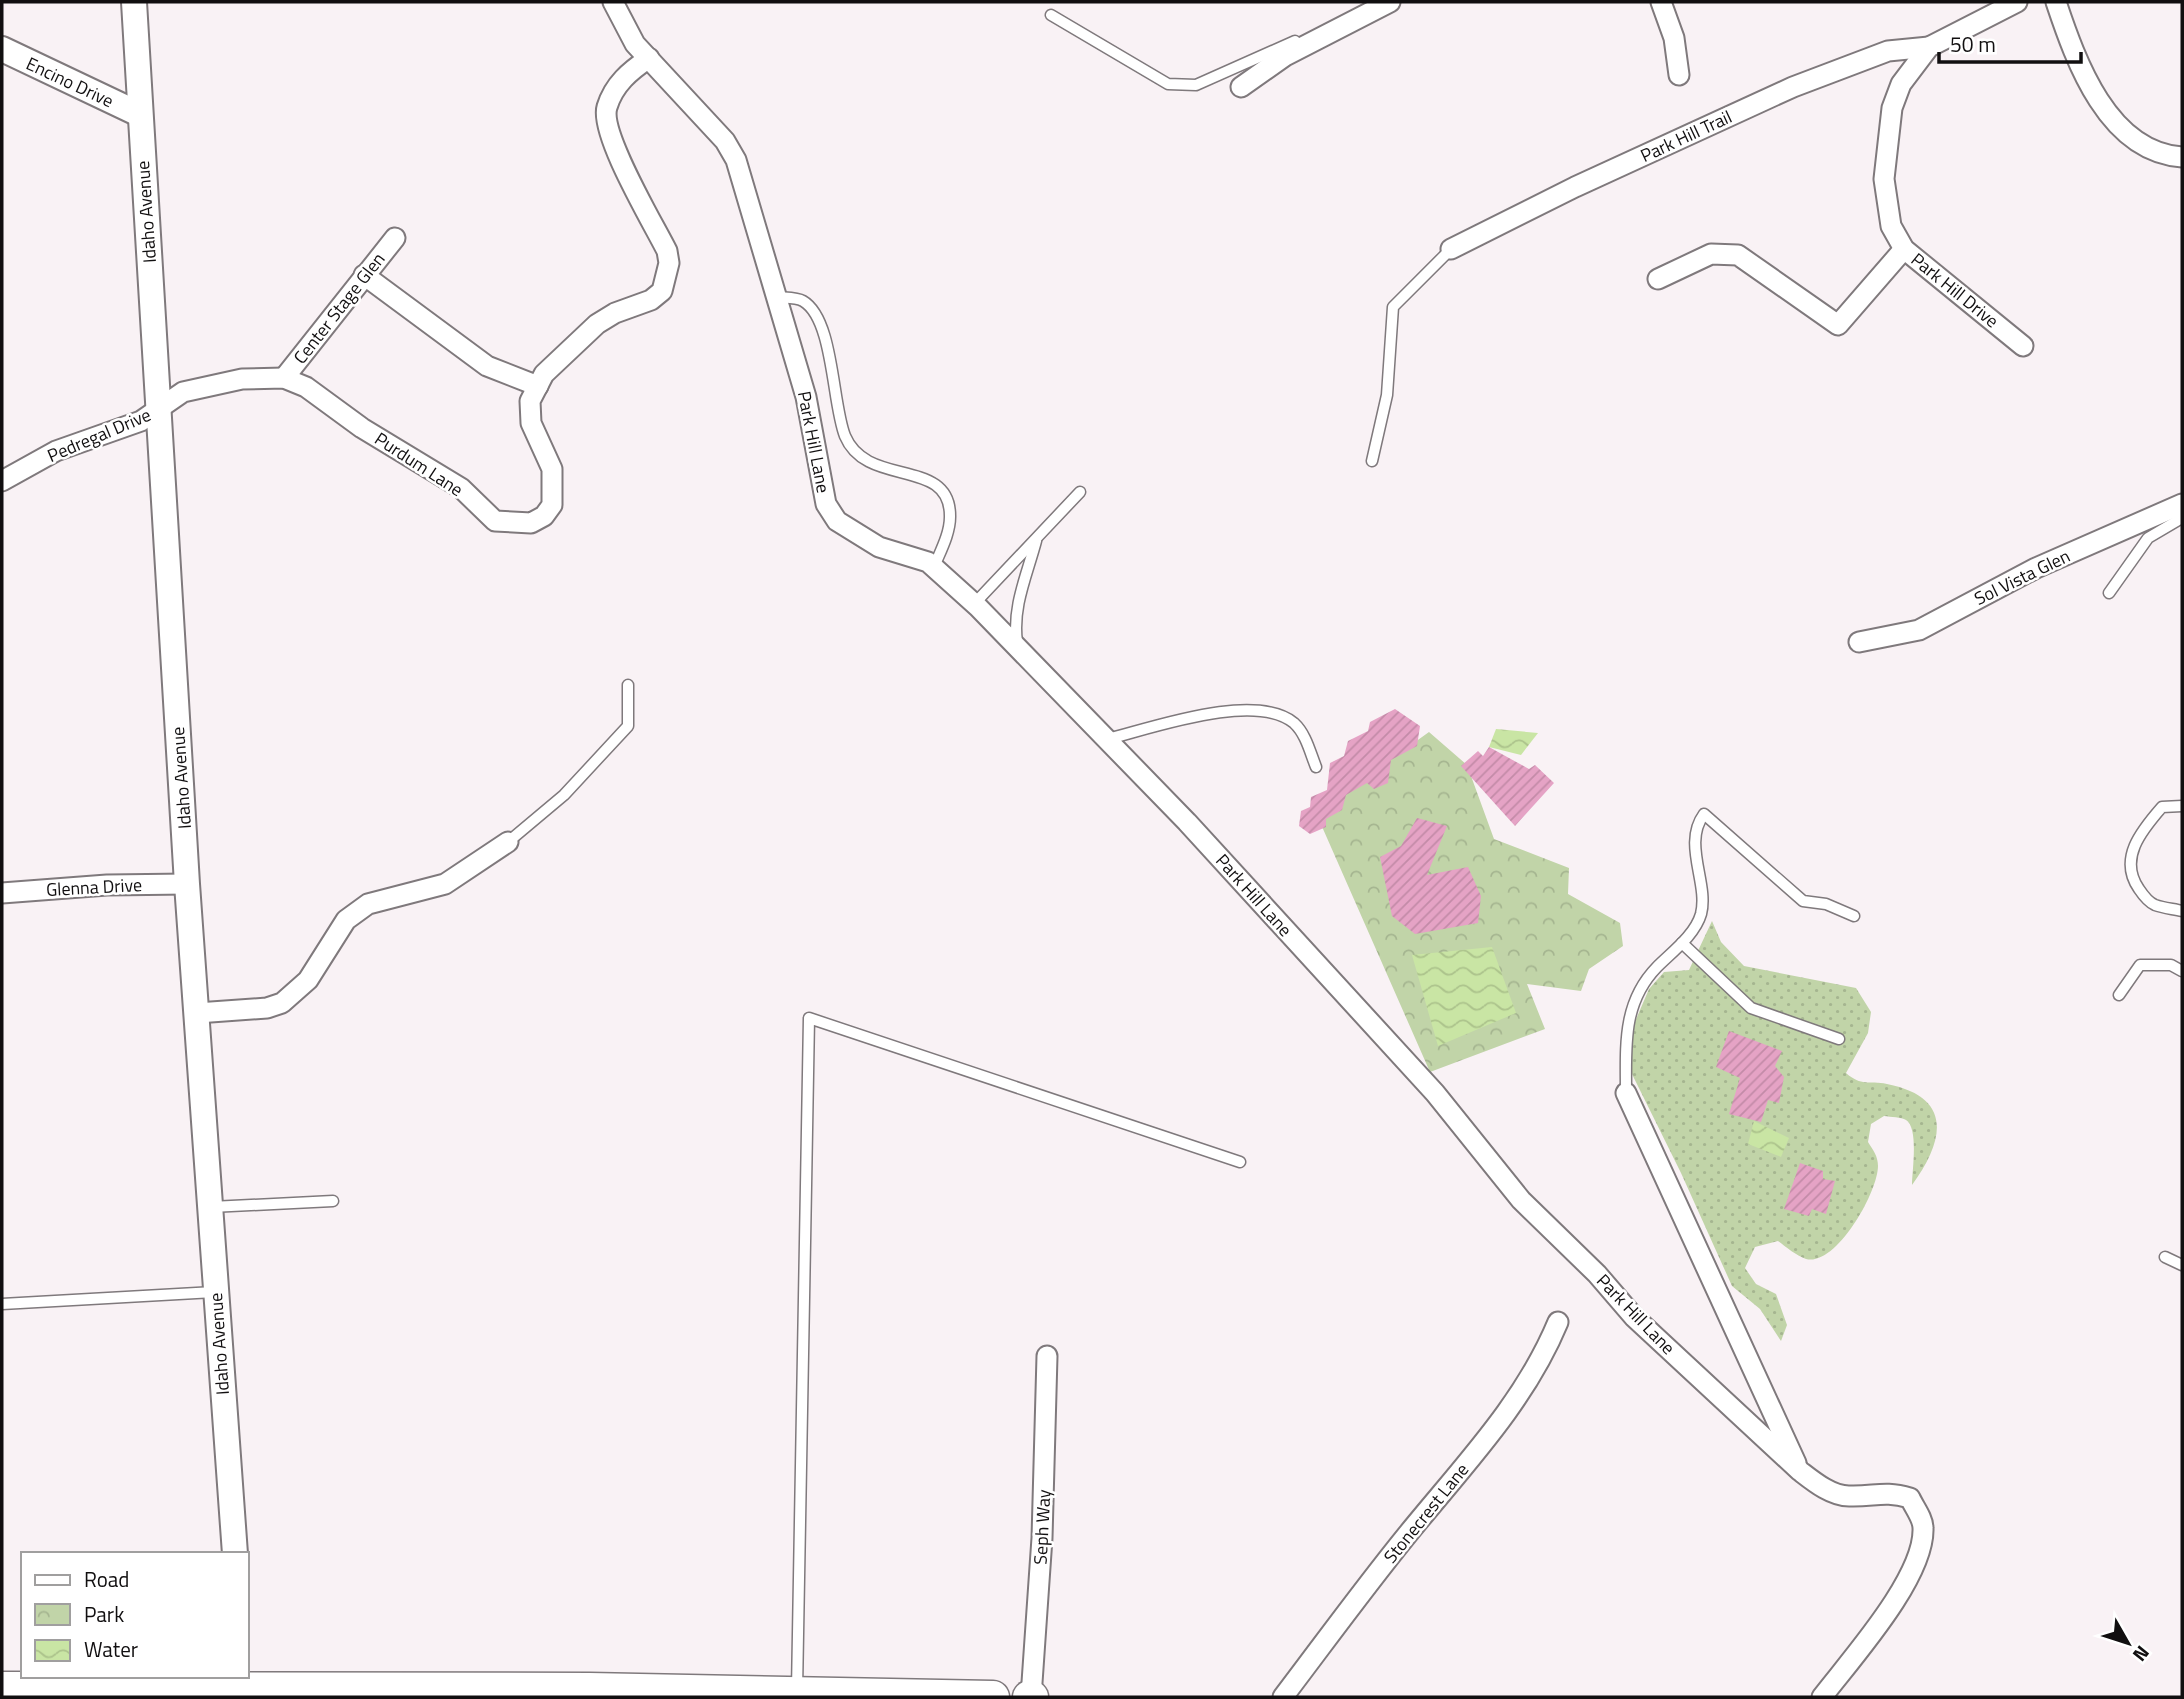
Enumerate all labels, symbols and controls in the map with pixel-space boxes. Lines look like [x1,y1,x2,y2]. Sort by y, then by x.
scale bar [1939,21,2081,65]
text: 50 m [1950,28,1996,60]
street label: Encino Drive [22,50,118,114]
street label: Park Hill Trail [1636,103,1736,169]
street label: Idaho Avenue [129,160,163,264]
street label: Center Stage Glen [287,246,391,370]
street label: Park Hill Drive [1905,246,2005,334]
street label: Park Hill Lane [791,389,837,495]
street label: Pedregal Drive [43,401,155,469]
street label: Purdum Lane [369,425,469,503]
street label: Sol Vista Glen [1970,542,2074,612]
street label: Idaho Avenue [164,726,198,830]
street label: Park Hill Lane [1209,848,1299,942]
street label: Glenna Drive [45,871,143,903]
street label: Park Hill Lane [1590,1268,1682,1360]
street label: Idaho Avenue [202,1292,236,1396]
street label: Stonecrest Lane [1377,1457,1475,1569]
street label: Seph Way [1027,1488,1057,1565]
legend [21,1552,248,1678]
text: Road [84,1563,129,1595]
text: Park [84,1598,124,1630]
north arrow [2093,1608,2163,1678]
text: Water [84,1633,138,1665]
text: N [2126,1640,2157,1668]

